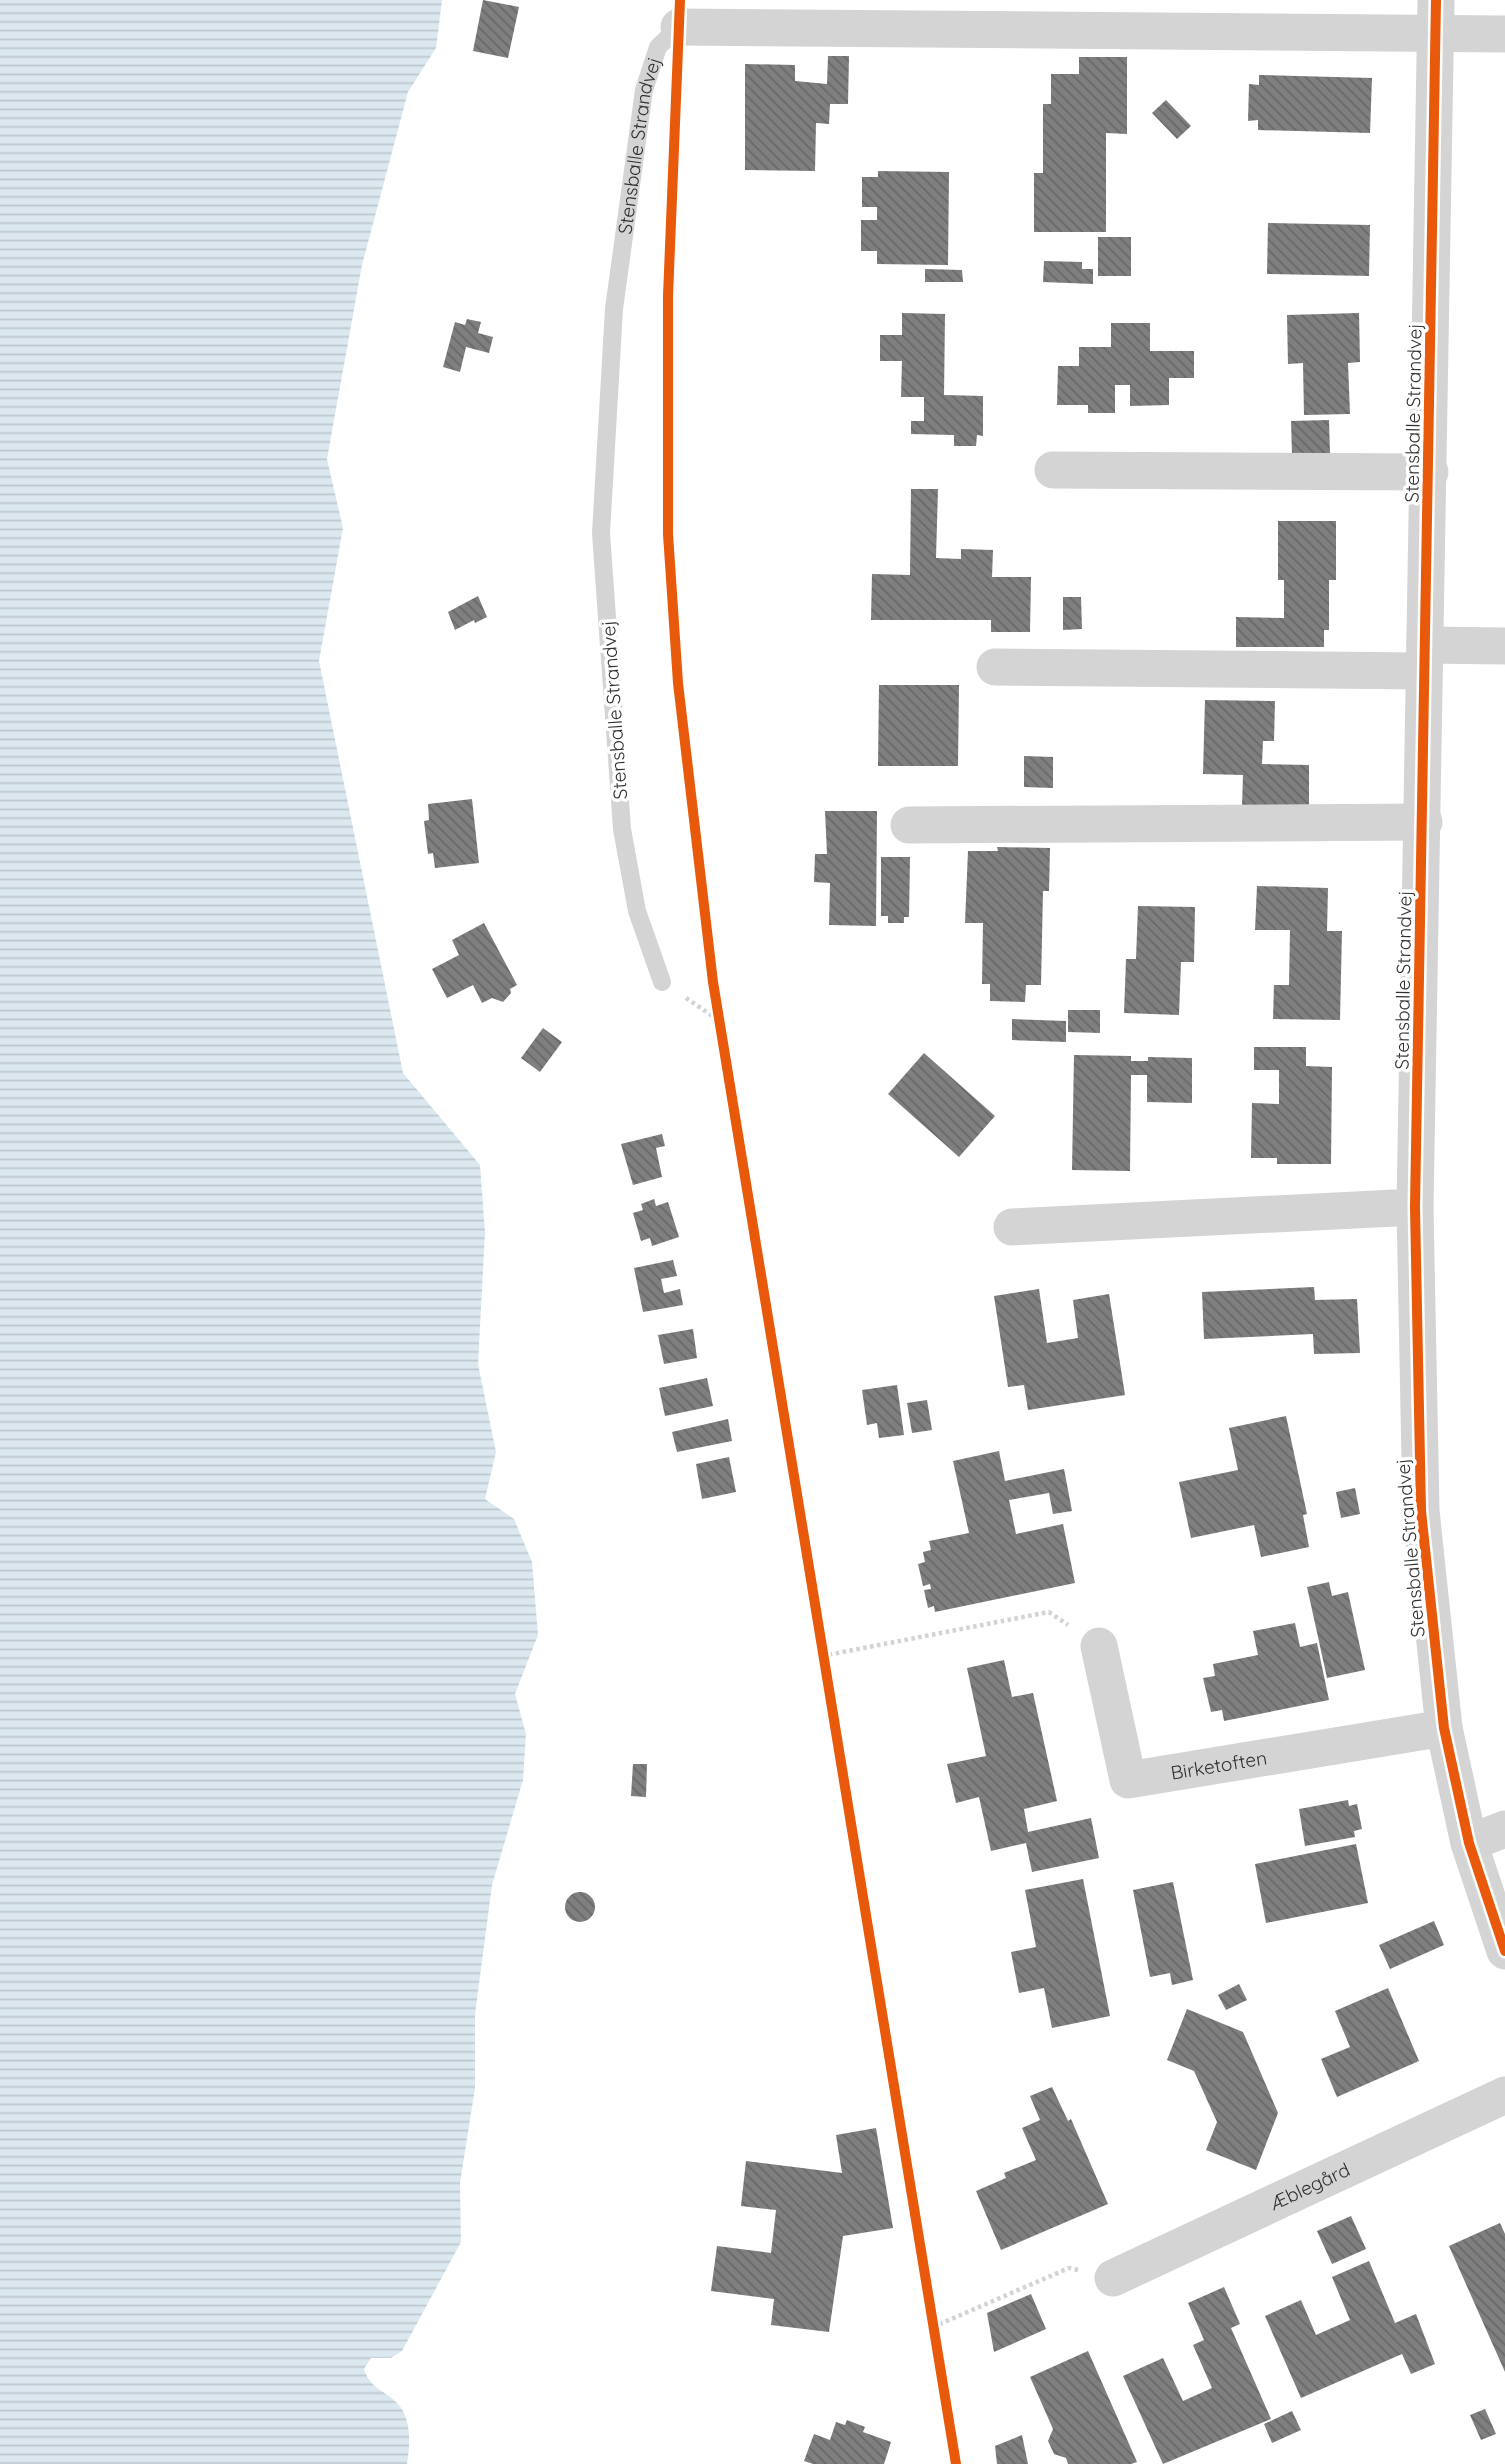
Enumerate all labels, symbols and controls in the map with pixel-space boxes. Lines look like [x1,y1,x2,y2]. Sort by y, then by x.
street label: Stensballe Strandvej [612,54,666,236]
street label: Stensballe Strandvej [1399,323,1427,503]
street label: Stensballe Strandvej [596,620,632,800]
street label: Stensballe Strandvej [1389,890,1417,1070]
street label: Stensballe Strandvej [1390,1458,1430,1638]
street label: Birketoften [1169,1745,1269,1785]
street label: Æblegård [1266,2157,1353,2215]

